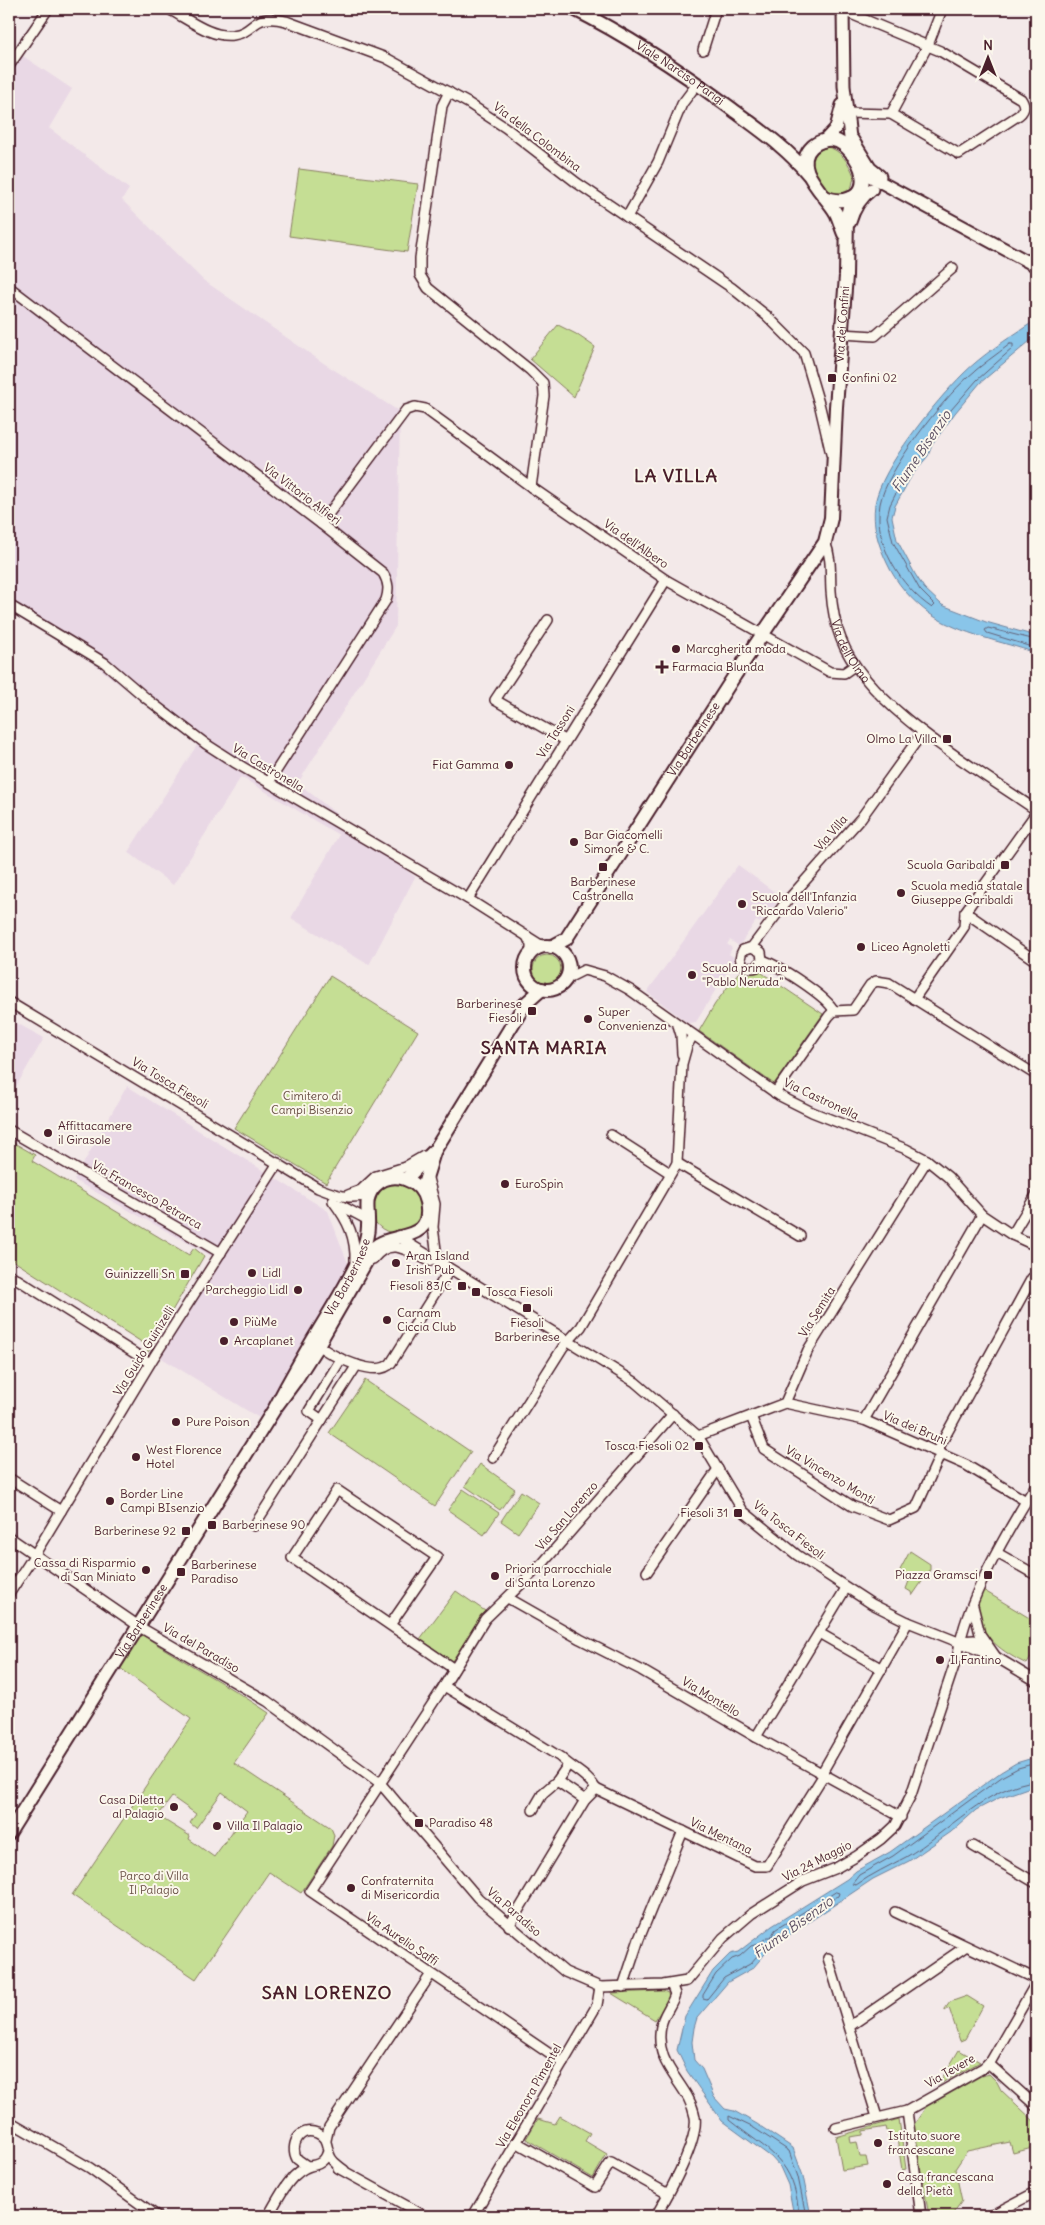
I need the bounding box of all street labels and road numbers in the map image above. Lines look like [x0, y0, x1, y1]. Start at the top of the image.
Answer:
street label: Viale Narciso Parigi [633, 37, 728, 108]
street label: Via della Colombina [490, 99, 584, 175]
street label: Via dei Confini [831, 285, 852, 363]
street label: Via Vittorio Alfieri [261, 460, 344, 528]
street label: Via dell'Albero [601, 516, 672, 572]
street label: Via dell'Olmo [828, 618, 874, 686]
street label: Via Barberinese [664, 699, 723, 779]
street label: Via Tassoni [533, 703, 578, 761]
street label: Via Castronella [230, 740, 307, 795]
street label: Via Villa [811, 812, 850, 854]
street label: Via Tosca Fiesoli [129, 1054, 211, 1111]
street label: Via Castronella [781, 1075, 861, 1123]
street label: Via Francesco Petrarca [89, 1157, 205, 1232]
street label: Via Barberinese [321, 1237, 373, 1319]
street label: Via Semita [795, 1283, 838, 1340]
street label: Via Guido Guinizelli [110, 1303, 177, 1398]
street label: Via dei Bruni [881, 1407, 950, 1448]
street label: Via Vincenzo Monti [783, 1442, 878, 1507]
street label: Via San Lorenzo [533, 1478, 601, 1553]
street label: Via Tosca Fiesoli [750, 1497, 828, 1562]
street label: Via Barberinese [112, 1581, 170, 1661]
street label: Via del Paradiso [160, 1620, 243, 1676]
street label: Via Montello [679, 1673, 743, 1720]
street label: Via Mentana [688, 1814, 755, 1857]
street label: Via 24 Maggio [780, 1837, 854, 1884]
street label: Via Paradiso [484, 1884, 545, 1939]
street label: Via Aurelio Saffi [363, 1909, 442, 1968]
street label: Via Eleonora Pimentel [493, 2041, 565, 2151]
street label: Via Tevere [922, 2050, 977, 2091]

